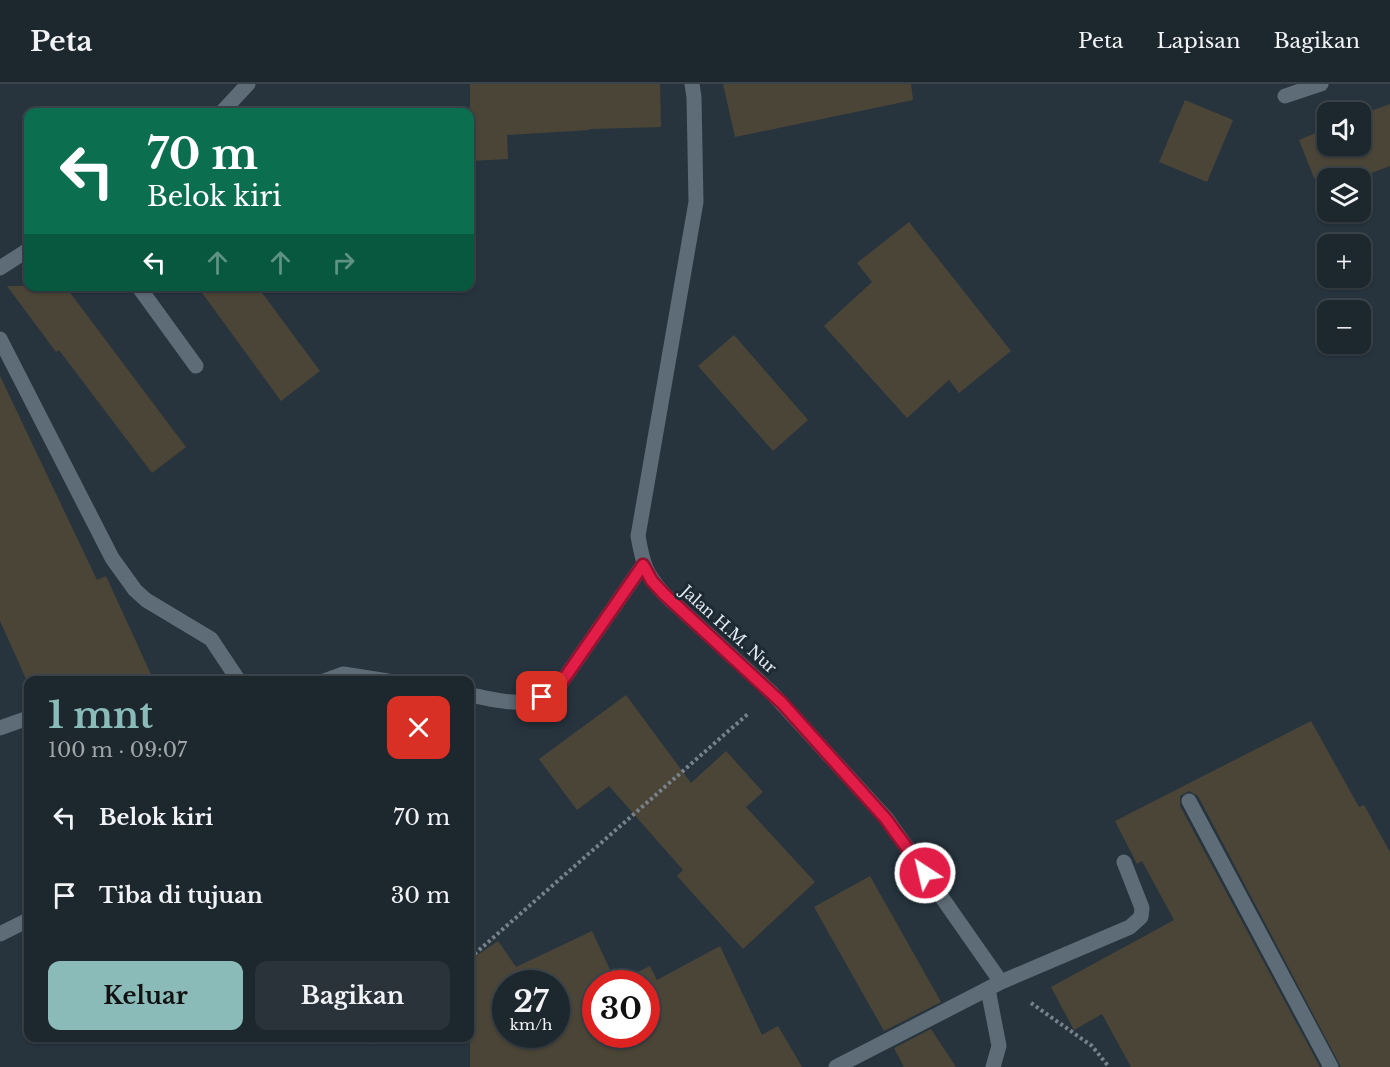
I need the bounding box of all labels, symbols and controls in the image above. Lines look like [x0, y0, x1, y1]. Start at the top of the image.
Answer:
text: Peta [30, 24, 93, 59]
text: Peta [1078, 28, 1124, 54]
text: Lapisan [1157, 28, 1240, 54]
text: Bagikan [1273, 28, 1360, 54]
map controls [1317, 102, 1371, 354]
button: sound [1317, 102, 1371, 156]
text: 70 m [147, 128, 258, 180]
icon: left [48, 132, 126, 210]
button: layers [1317, 168, 1371, 222]
text: Belok kiri [147, 180, 282, 213]
button: + [1317, 234, 1371, 288]
icon: left [138, 246, 171, 279]
icon: ahead [201, 246, 234, 279]
icon: ahead [264, 246, 297, 279]
icon: right [327, 246, 360, 279]
button: − [1317, 300, 1371, 354]
street label: Jalan H.M. Nur [675, 579, 781, 677]
pin [516, 671, 567, 722]
icon: arrive [525, 680, 558, 713]
text: 1 mnt [48, 693, 153, 738]
button: close [387, 696, 450, 759]
text: 100 m · 09:07 [48, 738, 187, 762]
icon: left [48, 801, 81, 834]
text: Belok kiri [99, 804, 213, 831]
text: 70 m [393, 804, 450, 831]
position arrow [893, 841, 957, 905]
icon: arrive [48, 879, 81, 912]
text: Tiba di tujuan [99, 882, 263, 909]
text: 30 m [391, 882, 450, 909]
button: Keluar [48, 961, 243, 1030]
button: Bagikan [255, 961, 450, 1030]
speed limit sign: 30 [582, 970, 660, 1048]
text: 27 [513, 983, 549, 1020]
text: km/h [510, 1015, 552, 1034]

